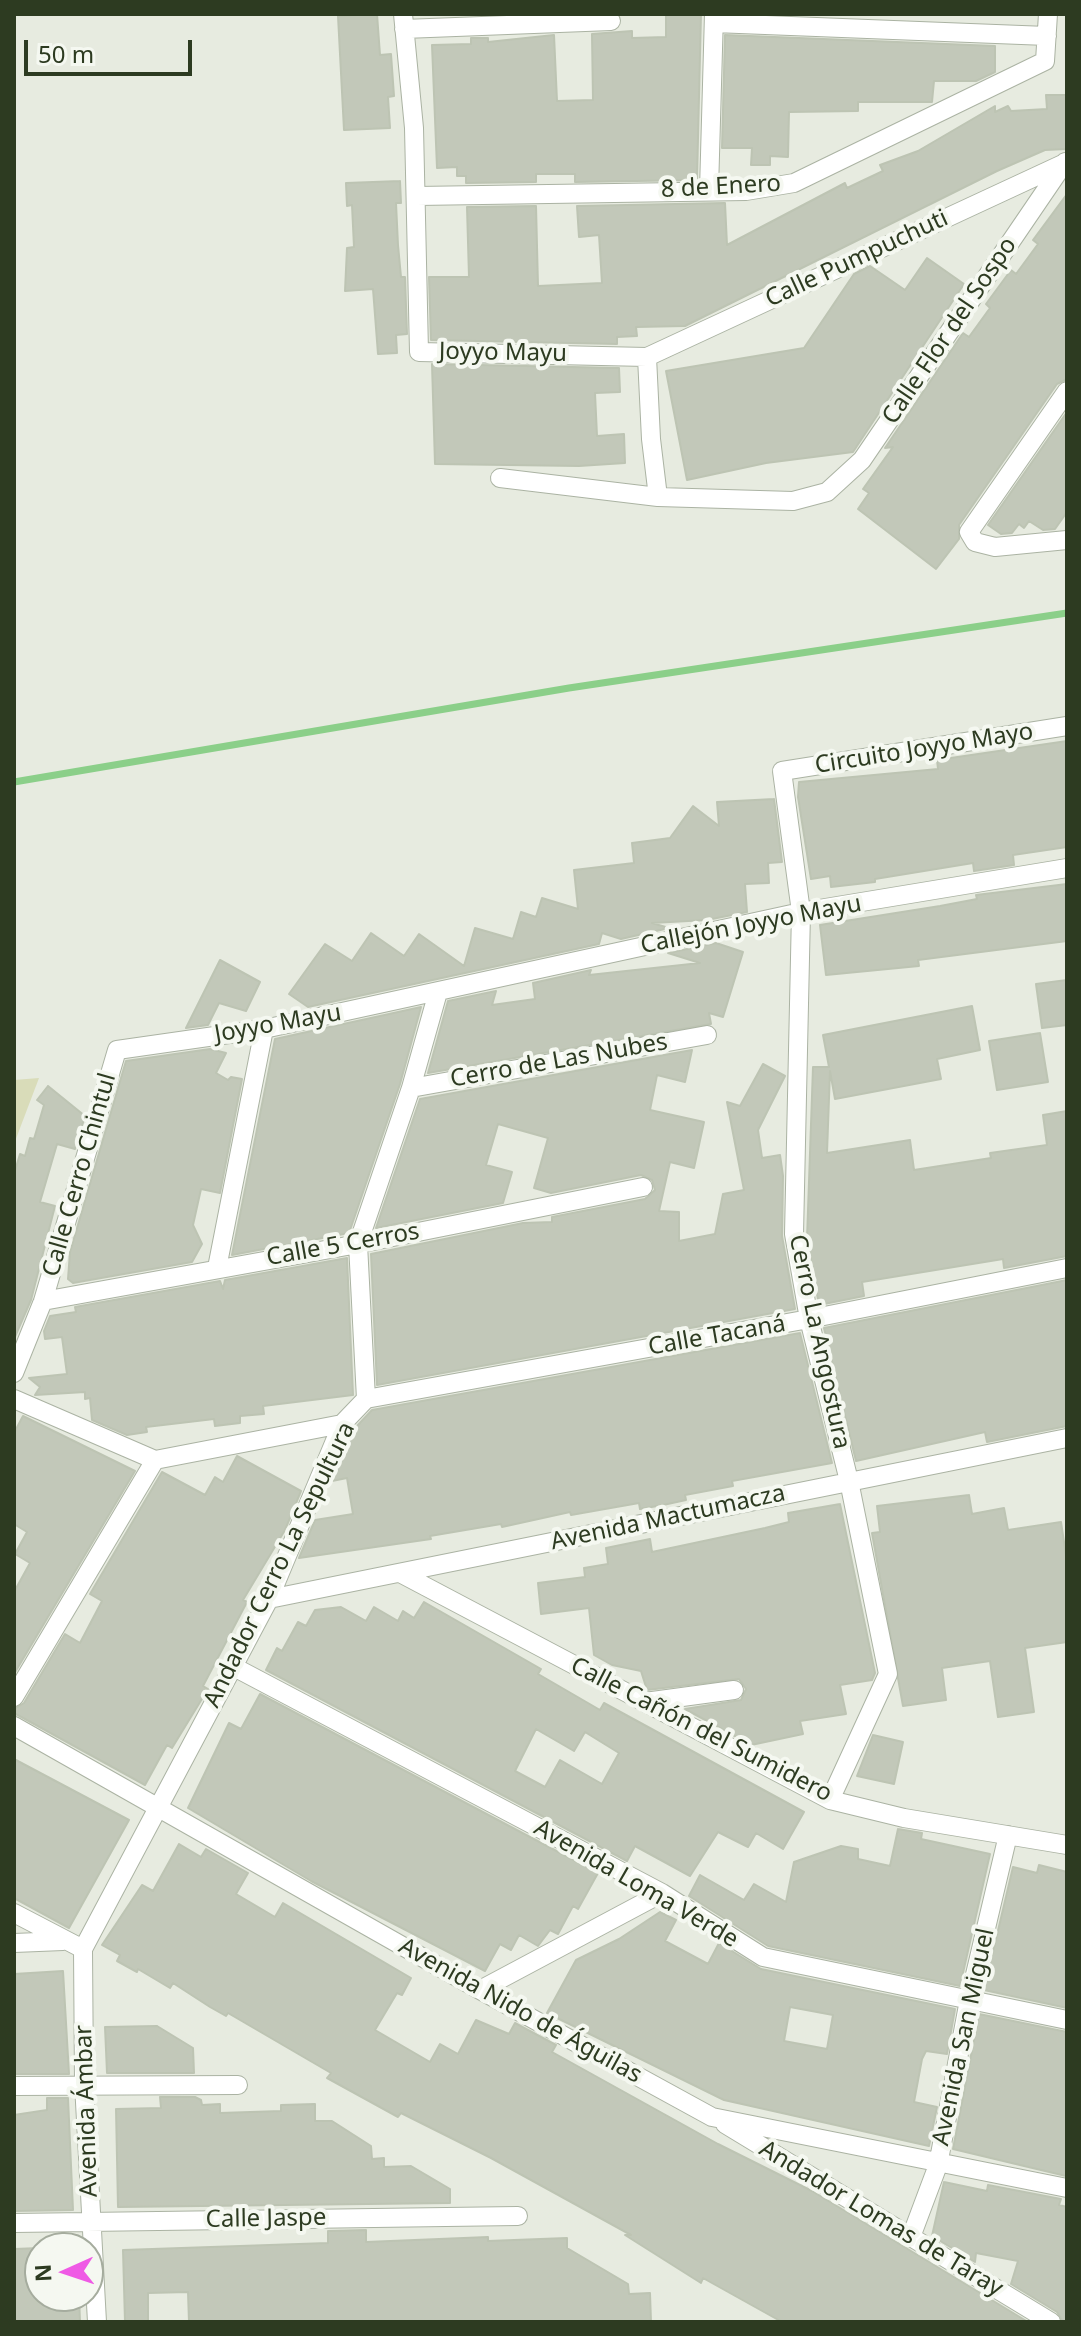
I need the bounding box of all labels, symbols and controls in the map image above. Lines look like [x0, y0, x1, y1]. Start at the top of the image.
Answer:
scale bar [28, 24, 196, 74]
text: 50 m [38, 37, 94, 70]
street label: 8 de Enero [660, 169, 782, 205]
street label: Calle Pumpuchuti [761, 204, 953, 314]
street label: Calle Flor del Sospo [877, 232, 1023, 430]
street label: Joyyo Mayu [439, 337, 567, 369]
street label: Circuito Joyyo Mayo [813, 718, 1035, 780]
street label: Callejón Joyyo Mayu [638, 889, 864, 961]
street label: Joyyo Mayu [212, 999, 344, 1049]
street label: Cerro de Las Nubes [448, 1028, 670, 1094]
street label: Calle Cerro Chintul [37, 1070, 123, 1280]
street label: Calle 5 Cerros [264, 1217, 422, 1273]
street label: Cerro La Angostura [782, 1232, 856, 1452]
street label: Calle Tacaná [646, 1310, 788, 1362]
street label: Andador Cerro La Sepultura [198, 1418, 362, 1712]
street label: Avenida Mactumacza [548, 1479, 788, 1557]
street label: Calle Cañón del Sumidero [566, 1651, 836, 1809]
street label: Avenida Loma Verde [529, 1814, 743, 1954]
street label: Avenida San Miguel [927, 1926, 1001, 2148]
street label: Avenida Nido de Águilas [393, 1932, 647, 2090]
street label: Avenida Ámbar [70, 2024, 104, 2198]
street label: Andador Lomas de Taray [754, 2135, 1008, 2303]
street label: Calle Jaspe [205, 2204, 327, 2234]
north arrow [24, 2232, 104, 2312]
text: N [27, 2263, 57, 2283]

